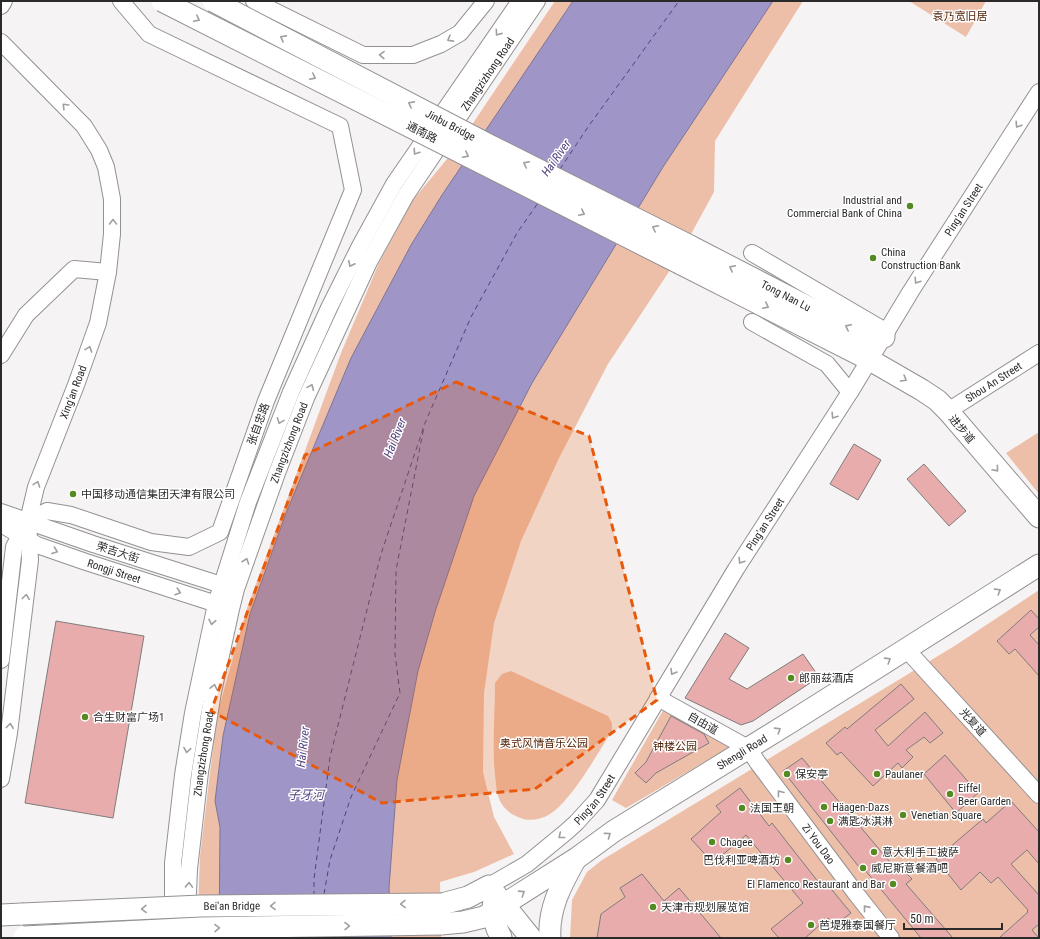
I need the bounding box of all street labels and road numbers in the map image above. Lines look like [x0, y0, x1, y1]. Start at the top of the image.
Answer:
street label: Zhangzizhong Road [459, 35, 517, 114]
street label: Jinbu Bridge [423, 107, 478, 144]
street label: 通南路 [404, 119, 439, 146]
street label: Ping'an Street [942, 181, 986, 239]
street label: Tong Nan Lu [759, 278, 813, 314]
street label: Shou An Street [963, 360, 1024, 405]
street label: Xing'an Road [57, 364, 90, 421]
street label: Zhangzizhong Road [268, 400, 311, 485]
street label: 张自忠路 [245, 401, 272, 447]
street label: 进步道 [946, 413, 977, 446]
street label: Ping'an Street [744, 496, 787, 553]
street label: 荣吉大街 [95, 539, 141, 565]
street label: Rongji Street [85, 557, 142, 586]
street label: 光复道 [957, 706, 988, 739]
street label: 自由道 [685, 710, 720, 737]
street label: Zhangzizhong Road [191, 711, 217, 797]
street label: Shengli Road [715, 732, 770, 773]
street label: Ping'an Street [572, 772, 618, 828]
street label: Zi You Dao [799, 822, 838, 867]
street label: Bei'an Bridge [204, 900, 260, 913]

